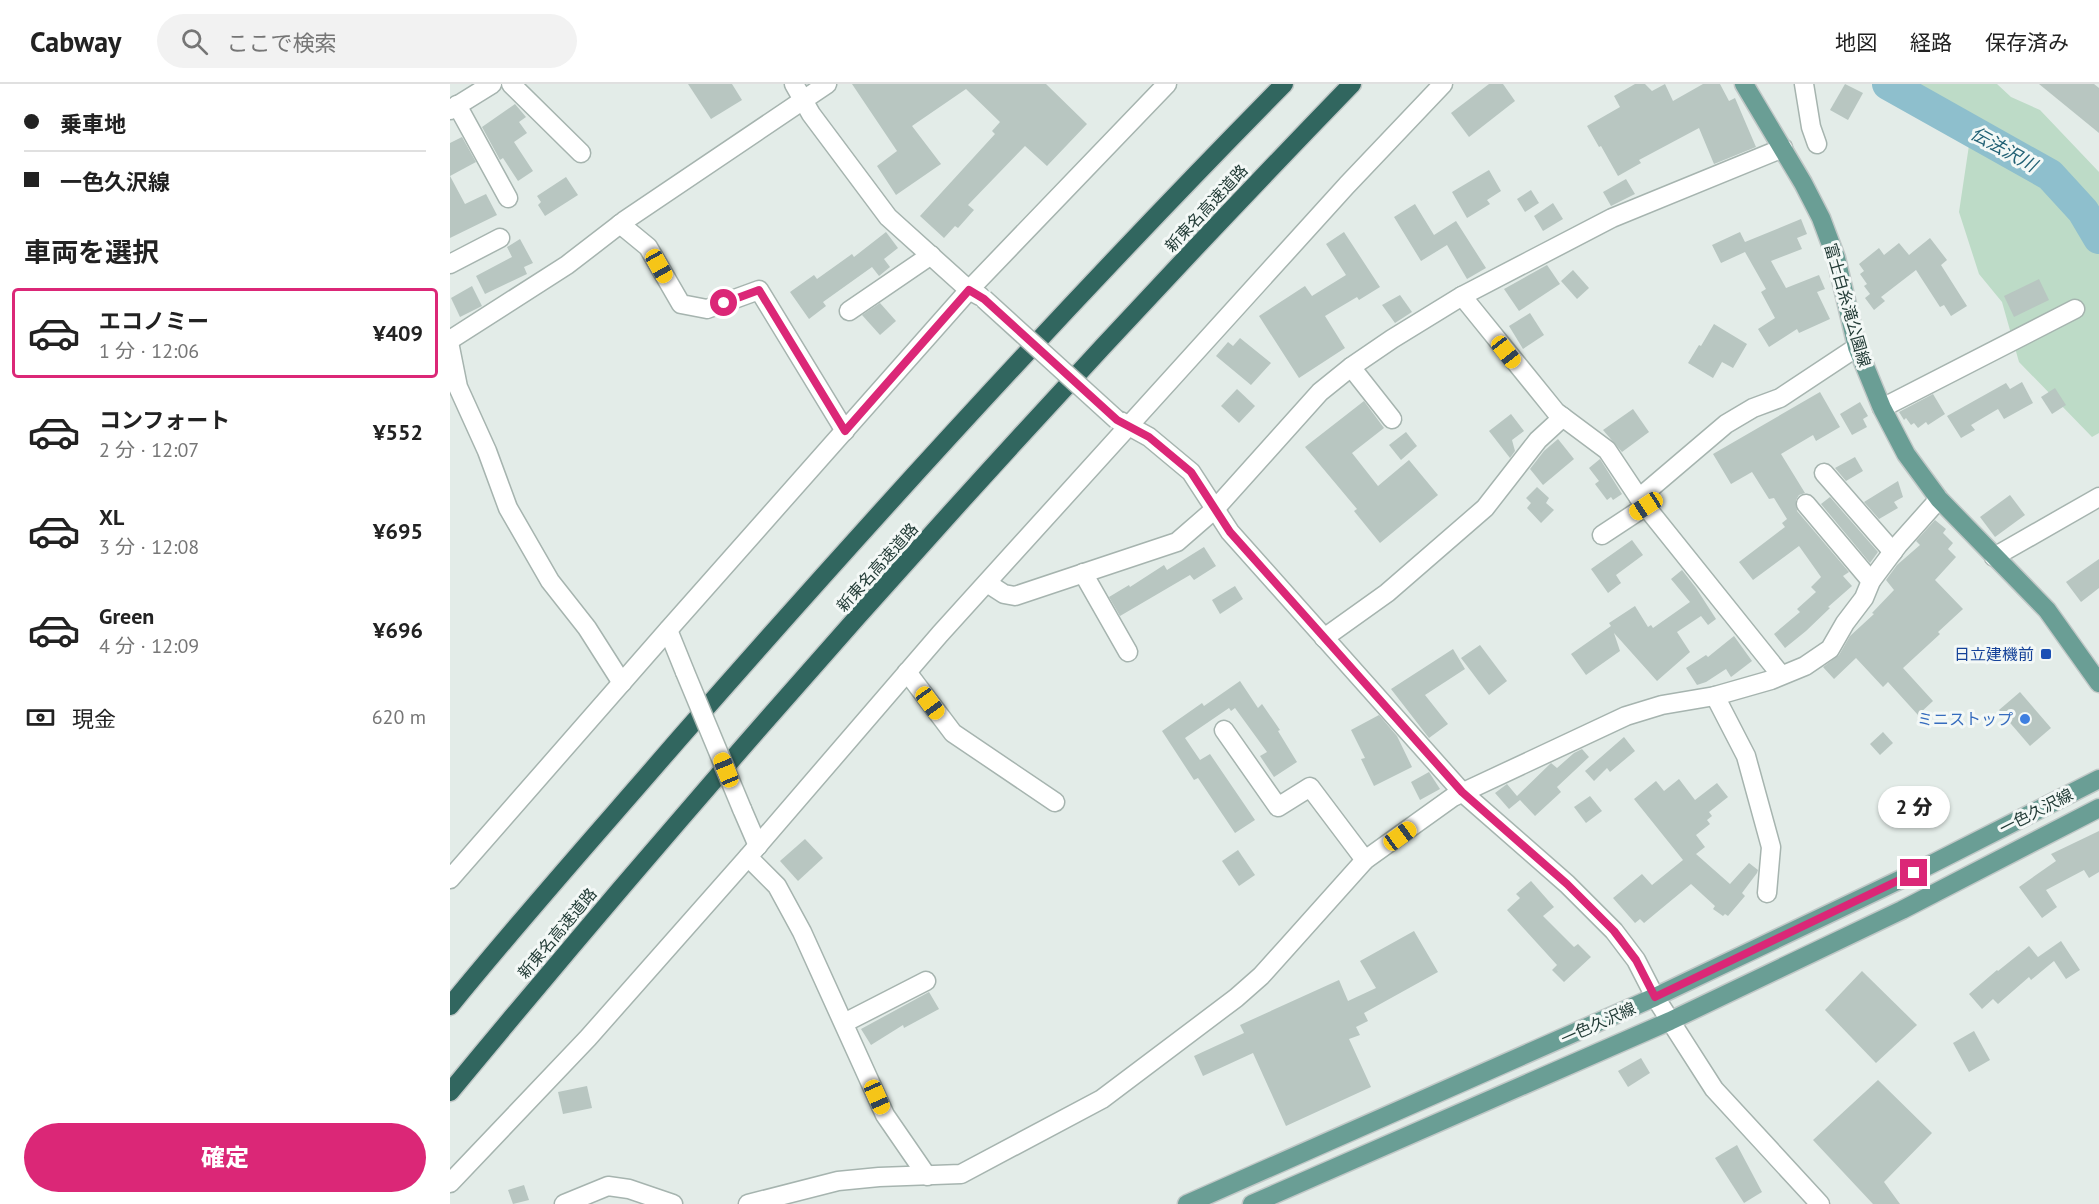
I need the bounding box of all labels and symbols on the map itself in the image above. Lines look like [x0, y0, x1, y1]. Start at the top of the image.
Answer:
water label: 伝法沢川 [1967, 121, 2043, 177]
street label: 新東名高速道路 [1160, 160, 1252, 256]
street label: 富士白糸滝公園線 [1821, 241, 1875, 369]
car [642, 246, 676, 286]
route start [710, 289, 737, 316]
car [1488, 332, 1524, 372]
car [1626, 489, 1666, 523]
street label: 新東名高速道路 [832, 519, 922, 615]
place label: 日立建機前 [1954, 644, 2034, 664]
marker: 日立建機前 [2039, 647, 2053, 661]
car [912, 683, 948, 723]
place label: ミニストップ [1917, 709, 2013, 729]
marker: ミニストップ [2018, 712, 2032, 726]
car [711, 750, 741, 790]
street label: 一色久沢線 [1996, 784, 2076, 838]
callout: 2 分 [1878, 786, 1950, 828]
car [1380, 818, 1420, 854]
route end [1900, 859, 1927, 886]
street label: 新東名高速道路 [513, 884, 601, 982]
street label: 一色久沢線 [1557, 998, 1639, 1048]
car [861, 1077, 893, 1117]

